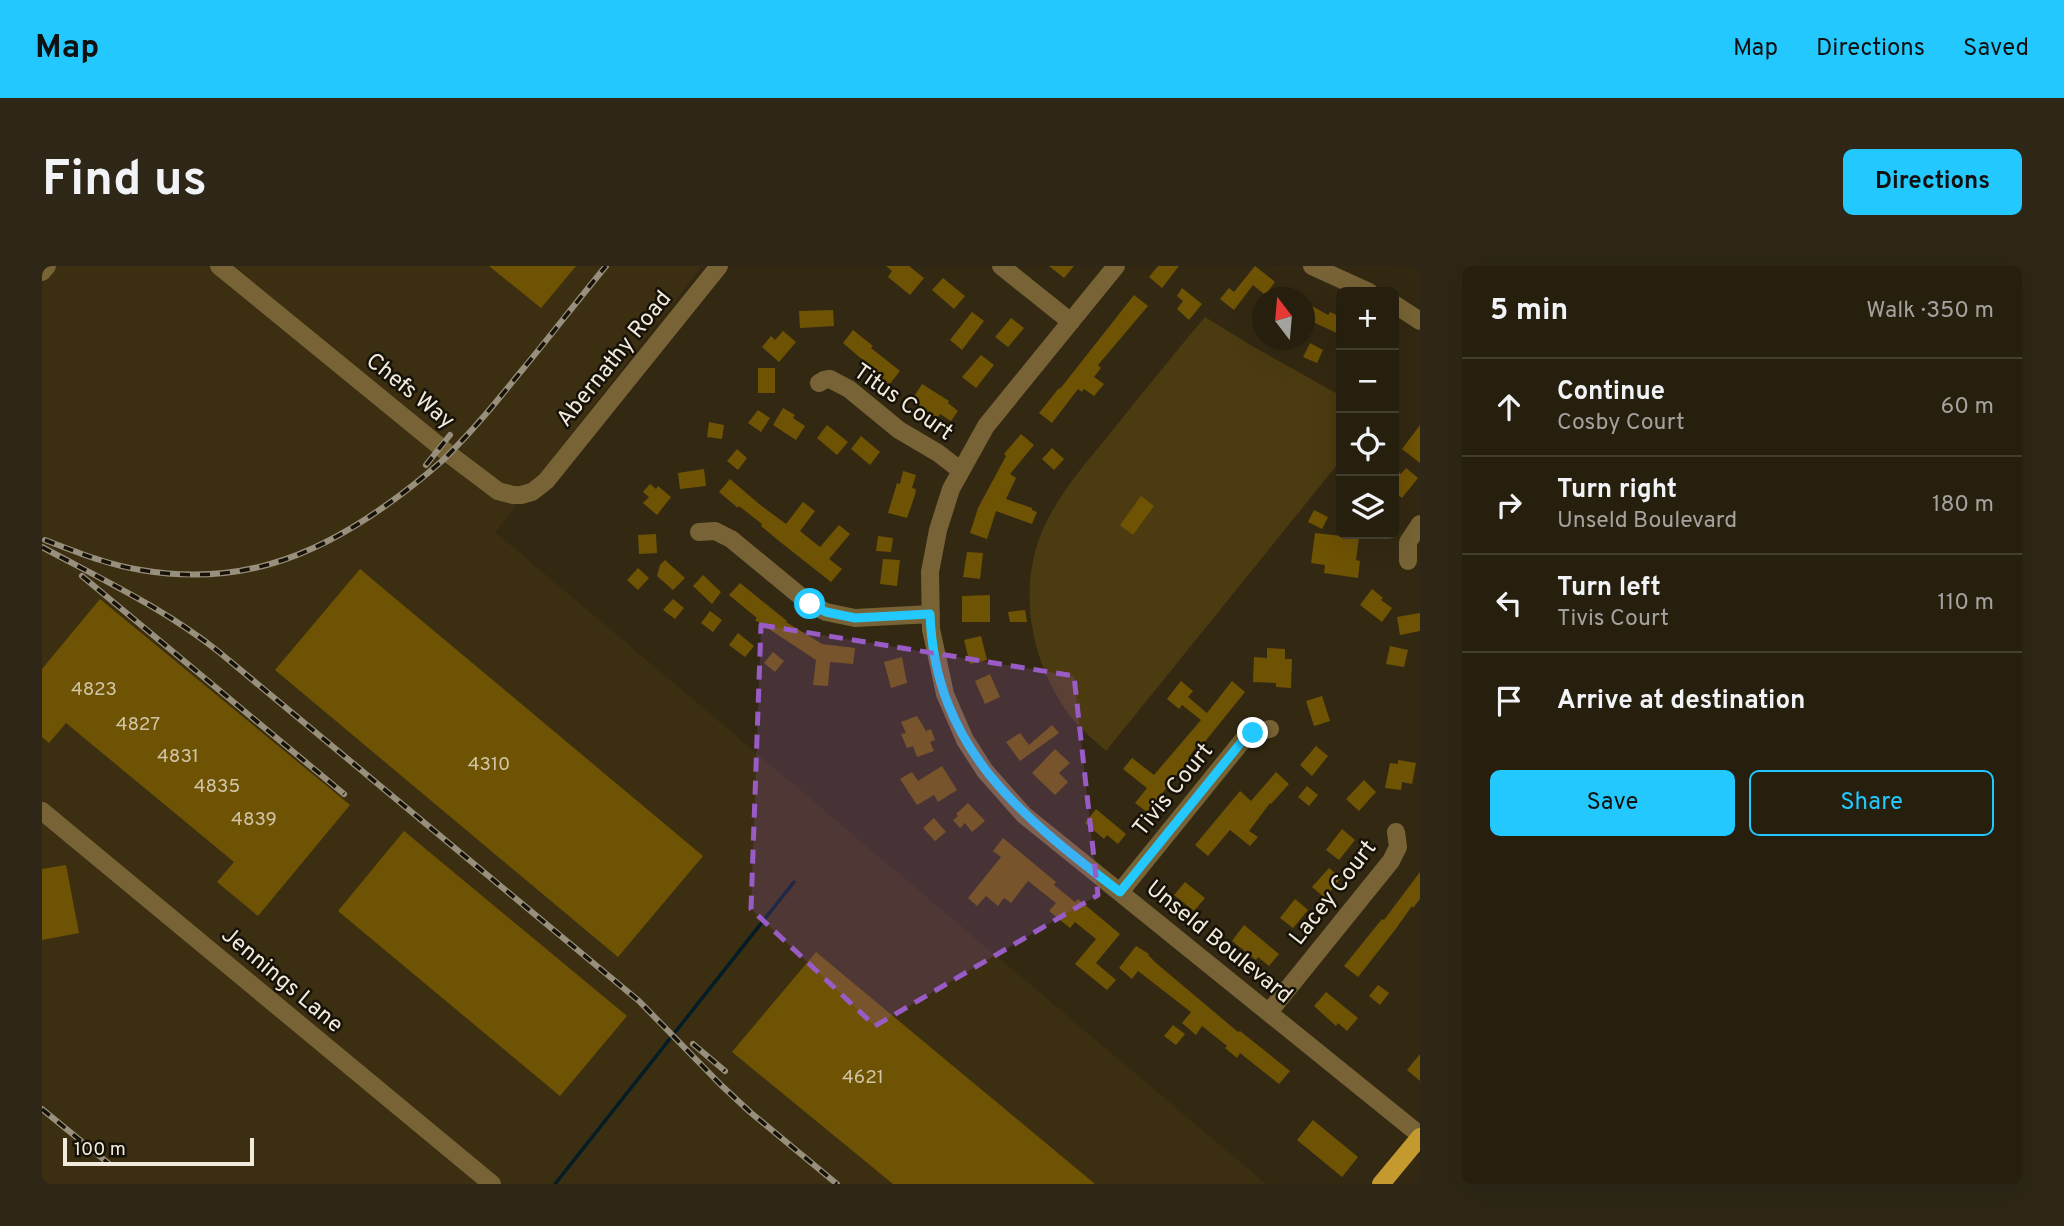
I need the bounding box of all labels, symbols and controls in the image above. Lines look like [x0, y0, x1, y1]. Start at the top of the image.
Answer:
text: Map [35, 28, 99, 70]
text: Map [1733, 34, 1778, 64]
text: Directions [1816, 34, 1925, 64]
text: Saved [1963, 34, 2029, 64]
button: Directions [1843, 149, 2022, 215]
text: Find us [42, 151, 207, 213]
street label: Abernathy Road [551, 286, 679, 434]
north arrow [1252, 287, 1315, 350]
map controls [1336, 287, 1399, 539]
button: + [1336, 287, 1399, 350]
text: 5 min [1490, 293, 1568, 330]
text: Walk · 350 m [1866, 297, 1994, 326]
street label: Chefs Way [359, 347, 460, 437]
button: − [1336, 350, 1399, 413]
street label: Titus Court [847, 358, 958, 448]
text: Continue [1557, 376, 1665, 409]
icon: ahead [1490, 388, 1528, 426]
text: 60 m [1941, 393, 1994, 422]
text: Cosby Court [1557, 409, 1685, 438]
button: locate [1336, 413, 1399, 476]
text: Turn right [1557, 474, 1677, 507]
button: layers [1336, 476, 1399, 539]
icon: right [1490, 486, 1528, 524]
text: 180 m [1932, 491, 1994, 520]
text: Unseld Boulevard [1557, 507, 1737, 536]
text: Turn left [1557, 572, 1661, 605]
icon: left [1490, 584, 1528, 622]
route start [794, 588, 825, 619]
text: 110 m [1937, 589, 1994, 618]
text: Tivis Court [1557, 605, 1669, 634]
house number: 4823 [71, 678, 117, 702]
icon: arrive [1490, 682, 1528, 720]
text: Arrive at destination [1557, 685, 1805, 718]
house number: 4827 [116, 713, 160, 737]
route end [1237, 717, 1268, 748]
street label: Tivis Court [1127, 738, 1220, 843]
house number: 4831 [157, 745, 199, 769]
house number: 4310 [468, 753, 510, 777]
button: Save [1490, 770, 1735, 836]
button: Share [1749, 770, 1994, 836]
house number: 4835 [194, 775, 240, 799]
house number: 4839 [231, 808, 277, 832]
street label: Lacey Court [1284, 835, 1384, 952]
street label: Unseld Boulevard [1139, 875, 1298, 1011]
street label: Jennings Lane [214, 921, 348, 1040]
house number: 4621 [842, 1066, 884, 1090]
scale bar [63, 1135, 254, 1167]
text: 100 m [74, 1138, 126, 1162]

